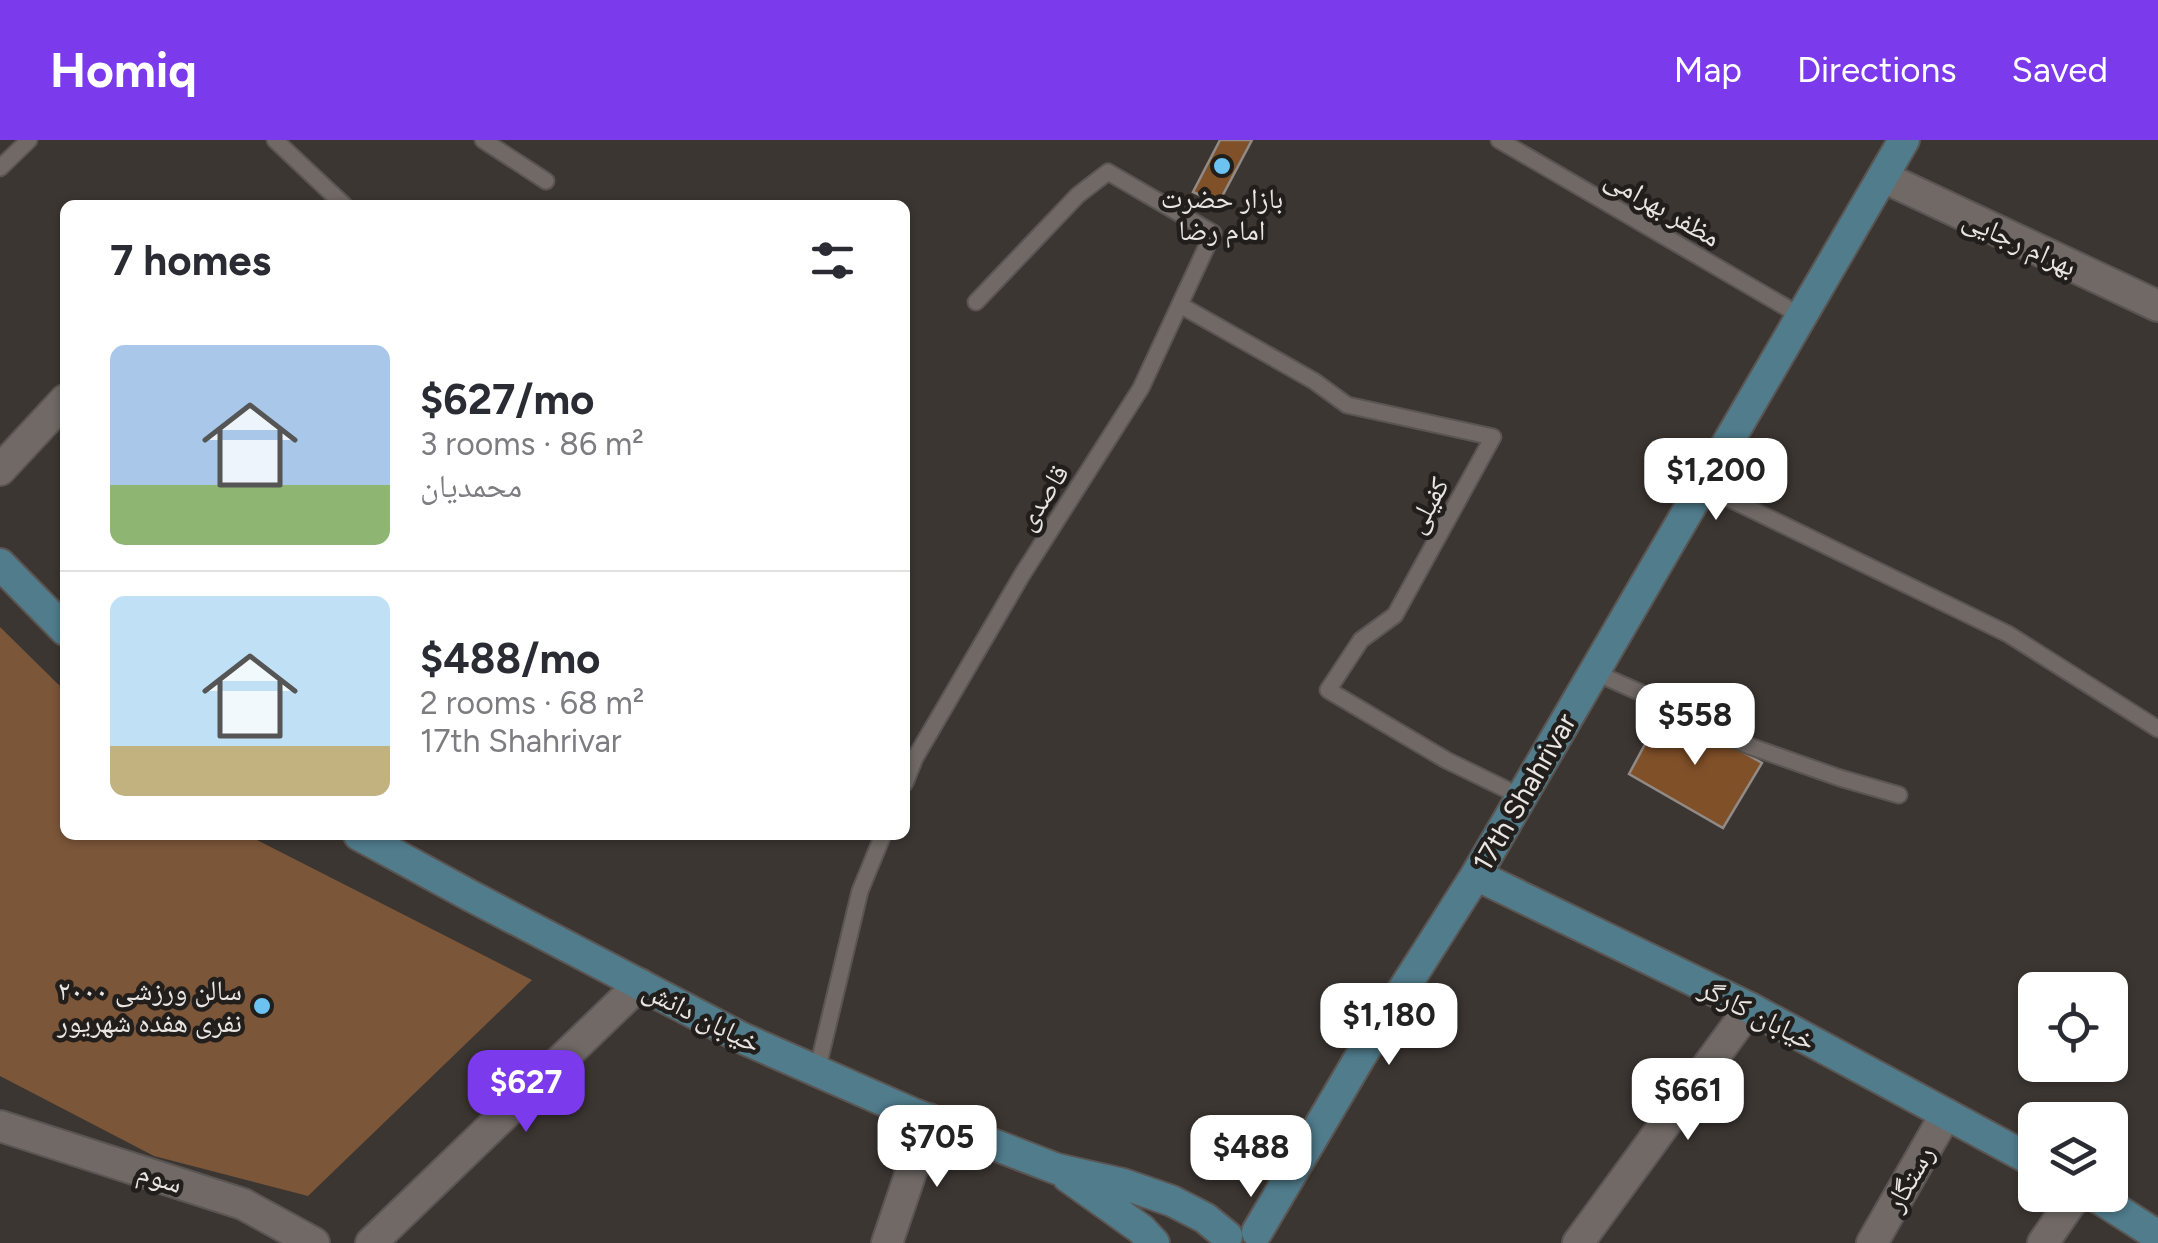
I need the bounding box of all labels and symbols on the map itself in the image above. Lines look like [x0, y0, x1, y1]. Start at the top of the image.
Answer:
marker: بازار حضرت امام رضا [1211, 155, 1233, 177]
street label: مظفر بهرامی [1599, 160, 1727, 255]
place label: بازار حضرت امام رضا [1161, 181, 1283, 249]
street label: بهرام رجایی [1957, 201, 2082, 285]
pin: $1,200 [1635, 438, 1797, 523]
street label: قاصدی [1008, 458, 1076, 536]
street label: کفیلی [1398, 471, 1457, 539]
pin: $558 [1636, 683, 1754, 768]
street label: 17th Shahrivar [1465, 707, 1583, 877]
street label: خیابان کارگر [1693, 970, 1822, 1058]
street label: خیابان دانش [637, 972, 767, 1061]
place label: سالن ورزشی ۲۰۰۰ نفری هفده شهریور [56, 973, 242, 1039]
pin: $1,180 [1308, 983, 1470, 1068]
marker: سالن ورزشی ۲۰۰۰ نفری هفده شهریور [251, 995, 273, 1017]
pin: $627 [467, 1050, 585, 1135]
pin: $661 [1629, 1058, 1747, 1143]
pin: $705 [878, 1105, 996, 1190]
pin: $488 [1192, 1115, 1310, 1200]
street label: رستگار [1876, 1139, 1941, 1218]
street label: سوم [133, 1154, 187, 1202]

